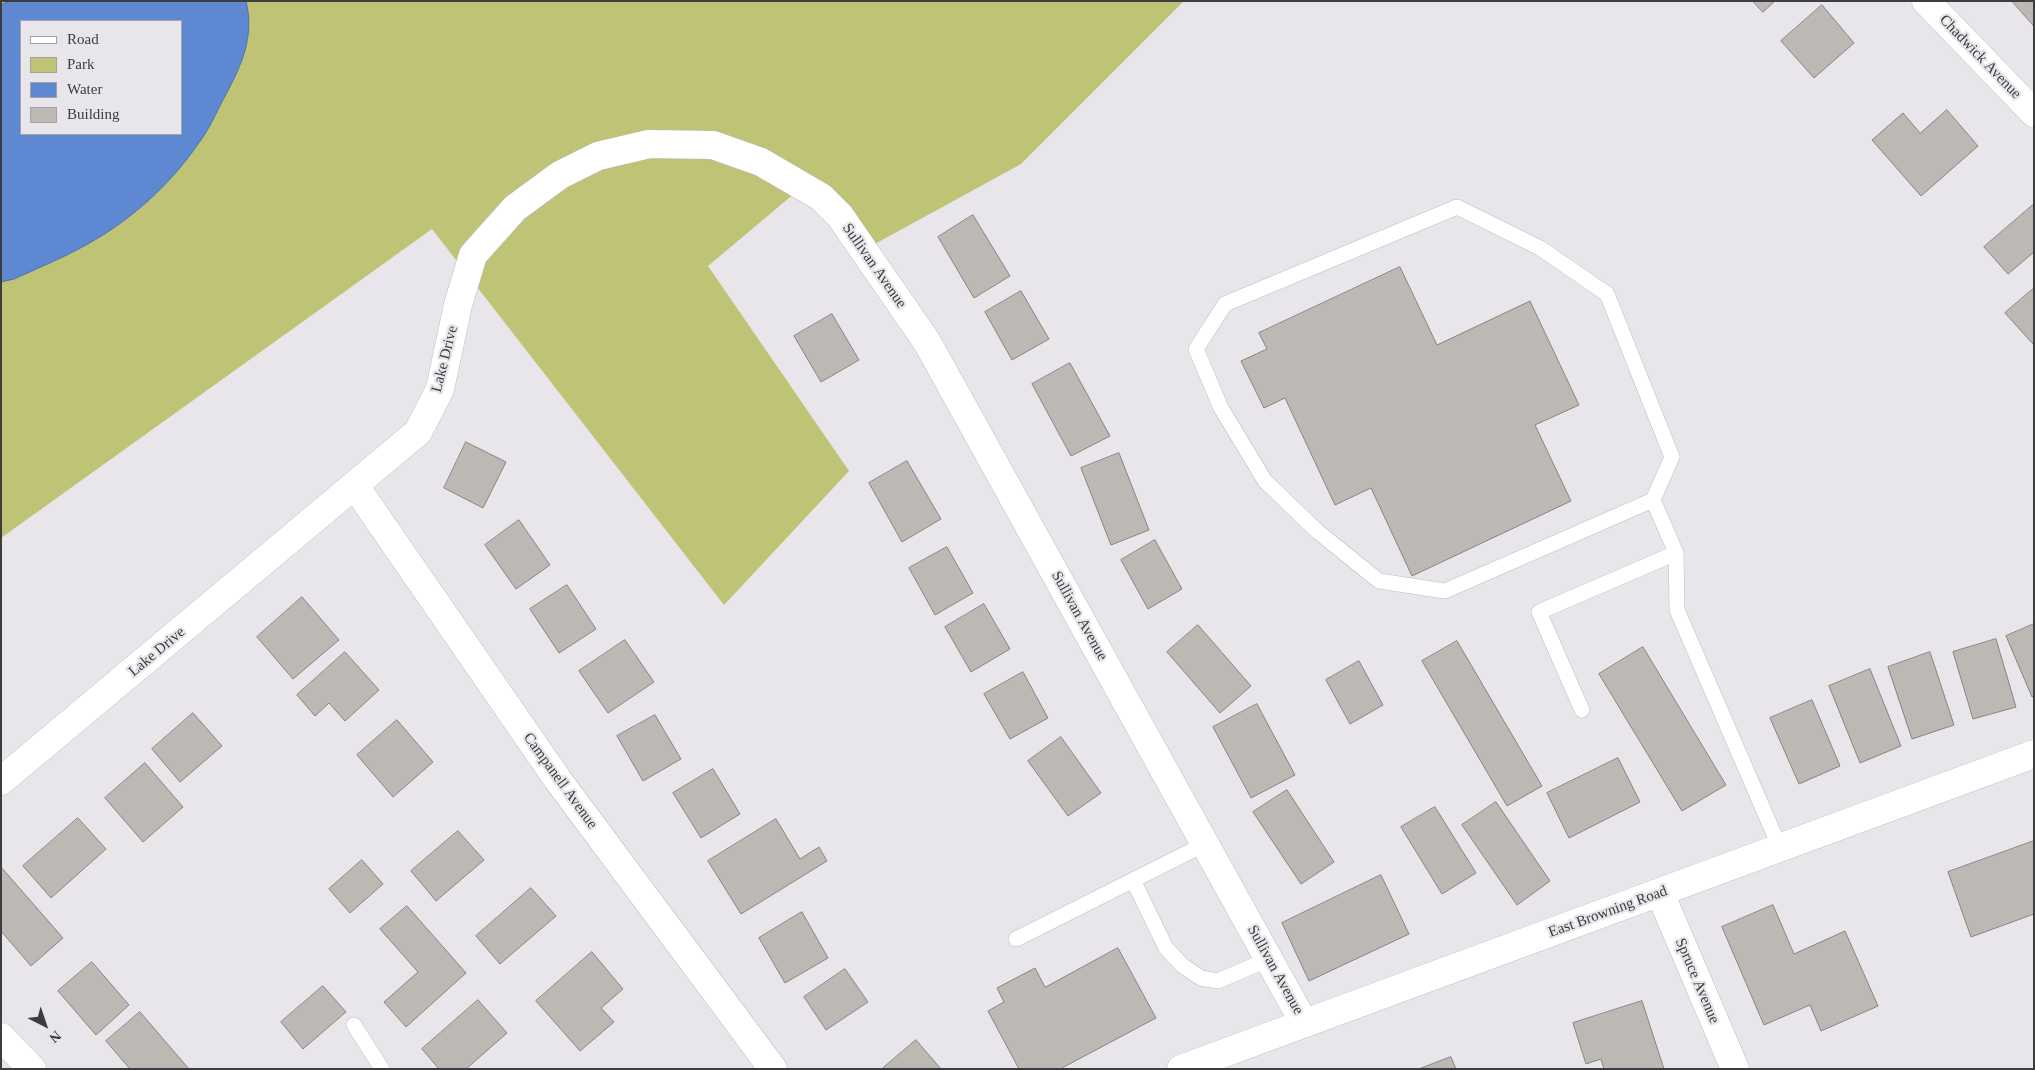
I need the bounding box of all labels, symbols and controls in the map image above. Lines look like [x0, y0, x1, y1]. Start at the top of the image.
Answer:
street label: Chadwick Avenue [1935, 11, 2025, 103]
legend [20, 20, 182, 135]
text: Road [67, 31, 99, 47]
text: Park [67, 56, 95, 72]
text: Water [67, 81, 102, 97]
text: Building [67, 106, 120, 122]
street label: Sullivan Avenue [838, 220, 910, 312]
street label: Lake Drive [428, 324, 462, 394]
street label: Sullivan Avenue [1047, 568, 1111, 664]
street label: Lake Drive [125, 623, 189, 681]
street label: Campanell Avenue [519, 729, 601, 833]
street label: East Browning Road [1546, 882, 1670, 942]
street label: Sullivan Avenue [1243, 922, 1307, 1018]
street label: Spruce Avenue [1671, 936, 1723, 1026]
north arrow [20, 1000, 70, 1050]
text: N [46, 1028, 64, 1046]

